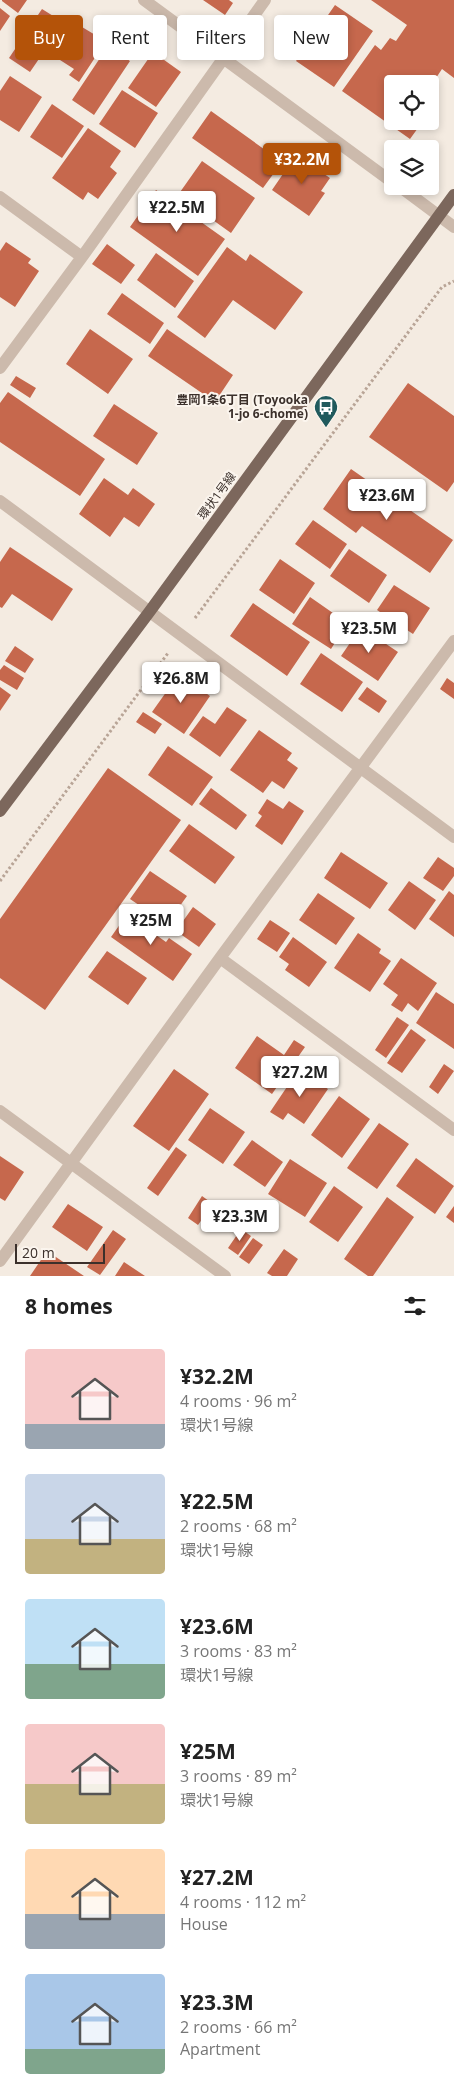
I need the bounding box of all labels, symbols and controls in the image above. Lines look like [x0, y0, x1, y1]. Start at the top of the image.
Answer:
chip: Buy [15, 15, 83, 60]
chip: Rent [93, 15, 167, 60]
chip: Filters [177, 15, 264, 60]
chip: New [274, 15, 348, 60]
map controls [384, 75, 439, 195]
button: locate [384, 75, 439, 130]
button: layers [384, 140, 439, 195]
pin: ¥32.2M [261, 142, 343, 185]
text: ¥32.2M [274, 148, 330, 170]
pin: ¥22.5M [136, 190, 218, 233]
text: ¥22.5M [149, 196, 205, 218]
place label: 豊岡1条6丁目 (Toyooka 1-jo 6-chome) [176, 391, 308, 422]
bus stop icon: 豊岡1条6丁目 (Toyooka 1-jo 6-chome) [313, 394, 339, 428]
street label: 環状1号線 [194, 469, 240, 523]
pin: ¥23.6M [346, 478, 428, 521]
text: ¥23.6M [359, 484, 415, 506]
pin: ¥23.5M [328, 612, 410, 654]
text: ¥23.5M [341, 617, 397, 639]
pin: ¥26.8M [140, 662, 222, 704]
text: ¥26.8M [153, 667, 209, 689]
pin: ¥25M [121, 904, 181, 946]
text: ¥25M [130, 909, 172, 931]
pin: ¥27.2M [259, 1056, 341, 1098]
text: ¥27.2M [272, 1061, 328, 1083]
pin: ¥23.3M [199, 1200, 281, 1242]
text: ¥23.3M [212, 1205, 268, 1227]
scale bar [15, 1241, 105, 1264]
text: 20 m [22, 1243, 55, 1262]
text: 8 homes [25, 1292, 113, 1320]
icon: filters [401, 1292, 429, 1320]
text: ¥32.2M [180, 1362, 254, 1390]
icon: home [65, 1369, 125, 1429]
text: 4 rooms · 96 m² [180, 1390, 297, 1412]
text: 環状1号線 [180, 1414, 253, 1436]
text: ¥22.5M [180, 1487, 254, 1515]
icon: home [65, 1494, 125, 1554]
text: 2 rooms · 68 m² [180, 1515, 297, 1537]
text: 環状1号線 [180, 1539, 253, 1561]
text: ¥23.6M [180, 1612, 254, 1640]
icon: home [65, 1619, 125, 1679]
text: 3 rooms · 83 m² [180, 1640, 297, 1662]
text: 環状1号線 [180, 1664, 253, 1686]
text: ¥25M [180, 1737, 236, 1765]
icon: home [65, 1744, 125, 1804]
text: 3 rooms · 89 m² [180, 1765, 297, 1787]
text: 環状1号線 [180, 1789, 253, 1811]
text: ¥27.2M [180, 1863, 254, 1891]
icon: home [65, 1869, 125, 1929]
text: 4 rooms · 112 m² [180, 1891, 306, 1913]
text: House [180, 1913, 228, 1935]
text: ¥23.3M [180, 1988, 254, 2016]
icon: home [65, 1994, 125, 2054]
text: 2 rooms · 66 m² [180, 2016, 297, 2038]
text: Apartment [180, 2038, 260, 2060]

